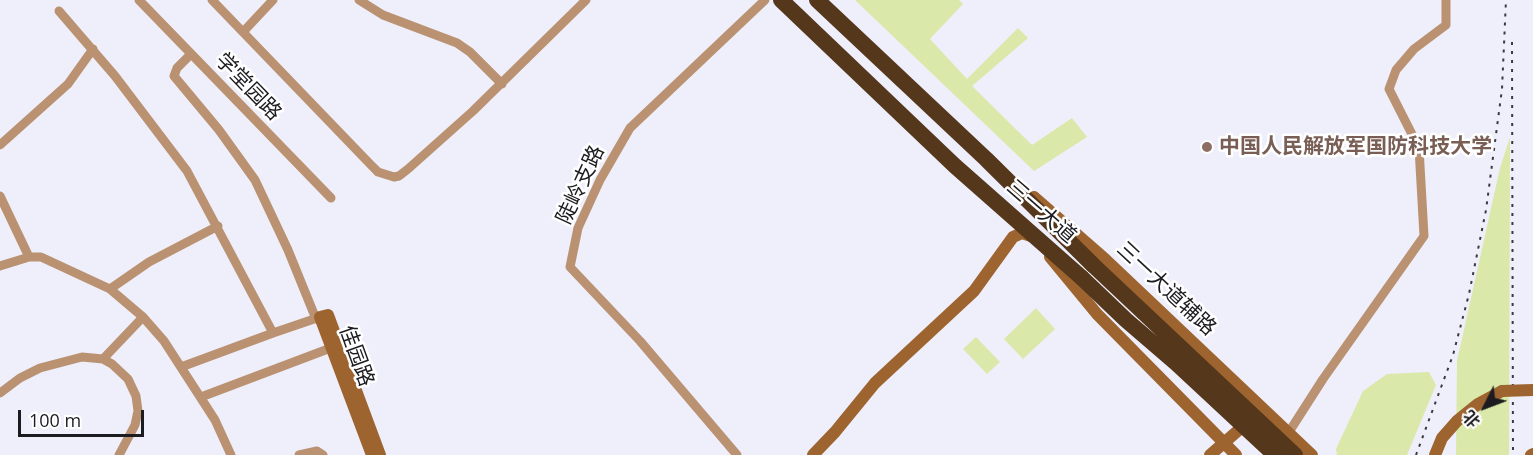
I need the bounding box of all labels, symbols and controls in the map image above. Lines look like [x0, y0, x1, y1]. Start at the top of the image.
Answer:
street label: 学堂园路 [210, 48, 286, 126]
place label: 中国人民解放军国防科技大学 [1219, 134, 1492, 160]
marker: 中国人民解放军国防科技大学 [1200, 140, 1214, 154]
street label: 陡岭支路 [552, 142, 610, 228]
street label: 三一大道 [1001, 175, 1081, 249]
street label: 三一大道辅路 [1111, 237, 1221, 341]
street label: 佳园路 [333, 322, 379, 390]
north arrow [1455, 377, 1515, 437]
scale bar [21, 398, 147, 436]
text: 北 [1458, 406, 1485, 432]
text: 100 m [29, 408, 81, 432]

